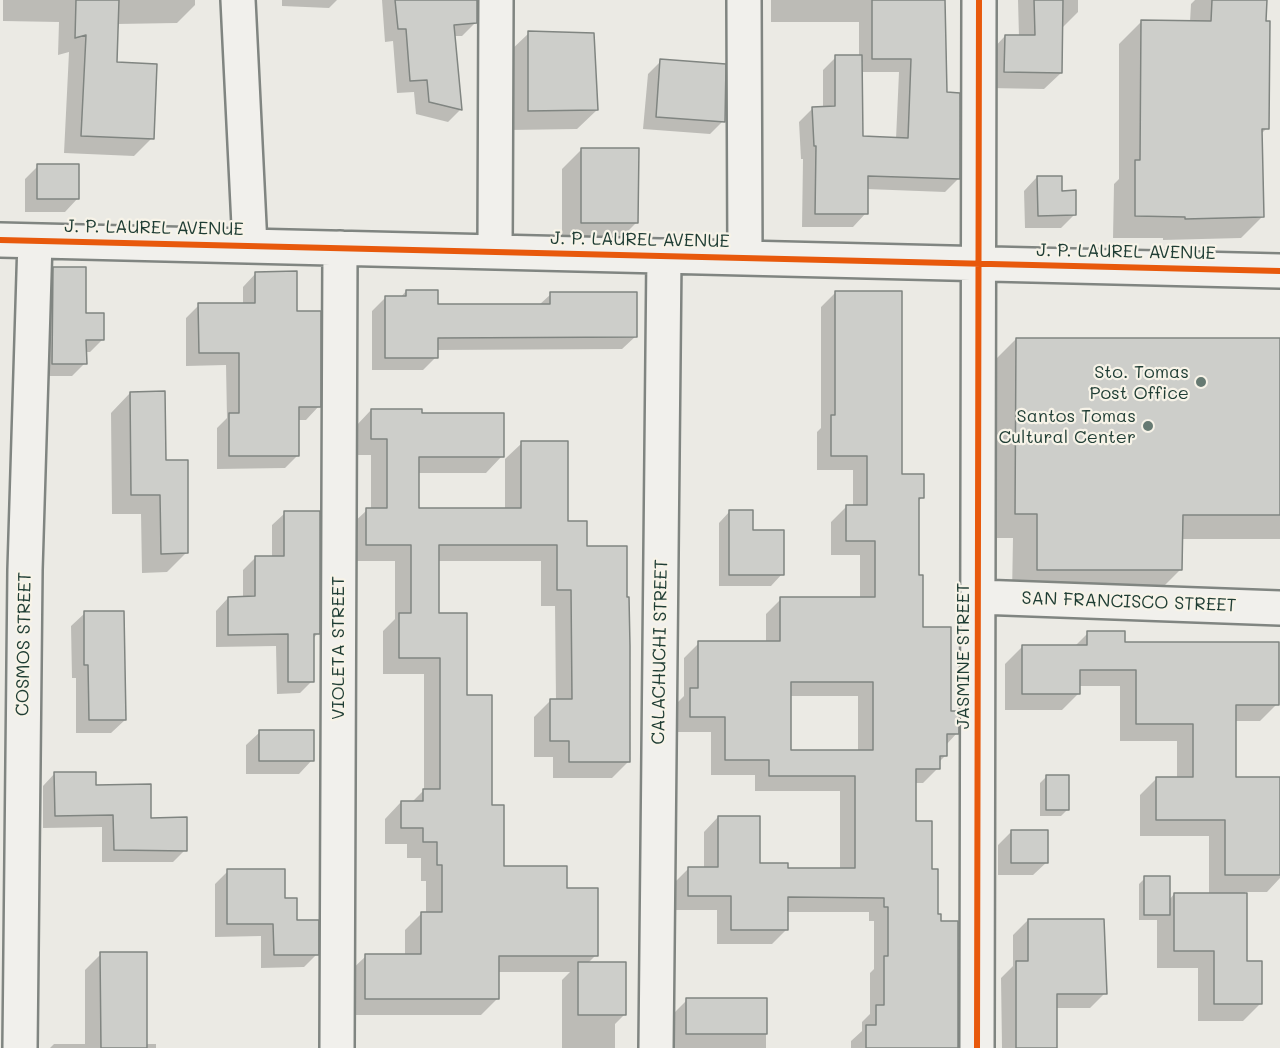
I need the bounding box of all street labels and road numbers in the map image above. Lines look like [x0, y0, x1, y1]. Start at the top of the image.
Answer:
street label: J. P. LAUREL AVENUE [64, 216, 244, 240]
street label: J. P. LAUREL AVENUE [550, 228, 730, 252]
street label: J. P. LAUREL AVENUE [1036, 240, 1216, 264]
street label: CALACHUCHI STREET [648, 559, 672, 745]
street label: COSMOS STREET [12, 572, 36, 716]
street label: VIOLETA STREET [327, 576, 349, 720]
street label: JASMINE STREET [952, 583, 974, 729]
street label: SAN FRANCISCO STREET [1021, 587, 1237, 617]

